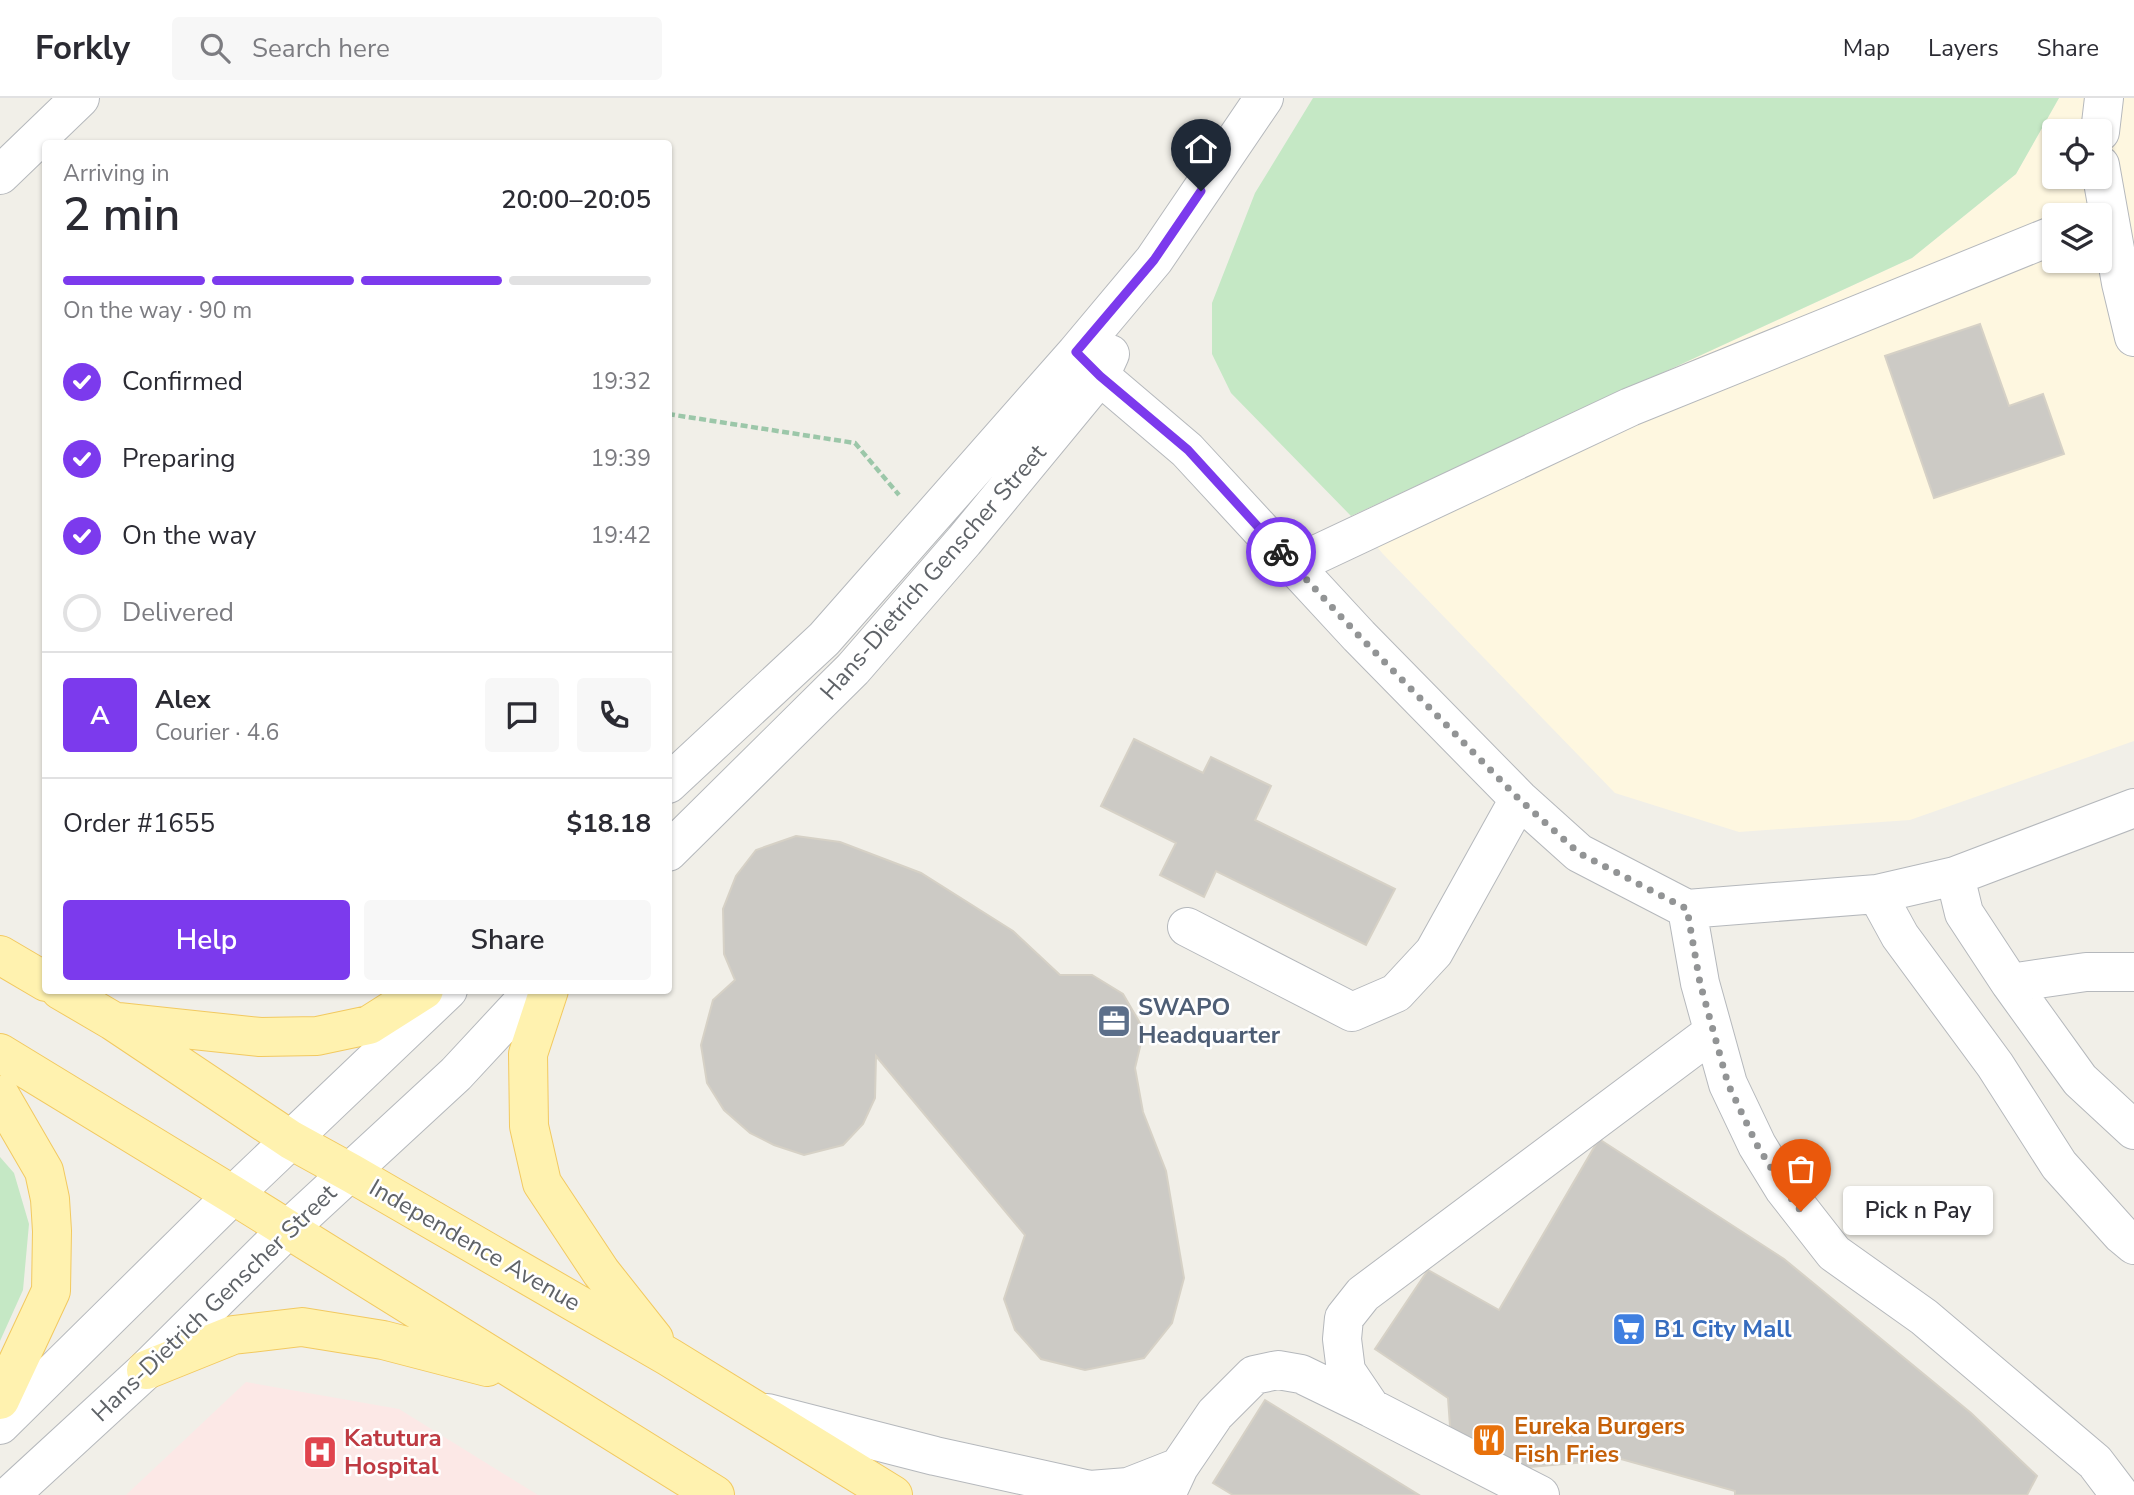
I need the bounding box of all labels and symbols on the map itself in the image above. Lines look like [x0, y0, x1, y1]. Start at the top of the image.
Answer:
pin [1171, 119, 1231, 191]
street label: Hans-Dietrich Genscher Street [813, 437, 1053, 707]
courier [1246, 517, 1316, 587]
place label: SWAPO Headquarter [1138, 991, 1281, 1051]
office icon: SWAPO Headquarter [1095, 1002, 1133, 1040]
pin [1771, 1139, 1831, 1211]
street label: Independence Avenue [364, 1171, 586, 1319]
street label: Hans-Dietrich Genscher Street [85, 1177, 344, 1429]
callout: Pick n Pay [1843, 1186, 1994, 1236]
supermarket icon: B1 City Mall [1610, 1310, 1648, 1348]
place label: B1 City Mall [1654, 1313, 1792, 1345]
place label: Eureka Burgers Fish Fries [1514, 1410, 1685, 1470]
restaurant icon: Eureka Burgers Fish Fries [1470, 1421, 1508, 1459]
place label: Katutura Hospital [344, 1422, 442, 1482]
hospital icon: Katutura Hospital [301, 1433, 339, 1471]

